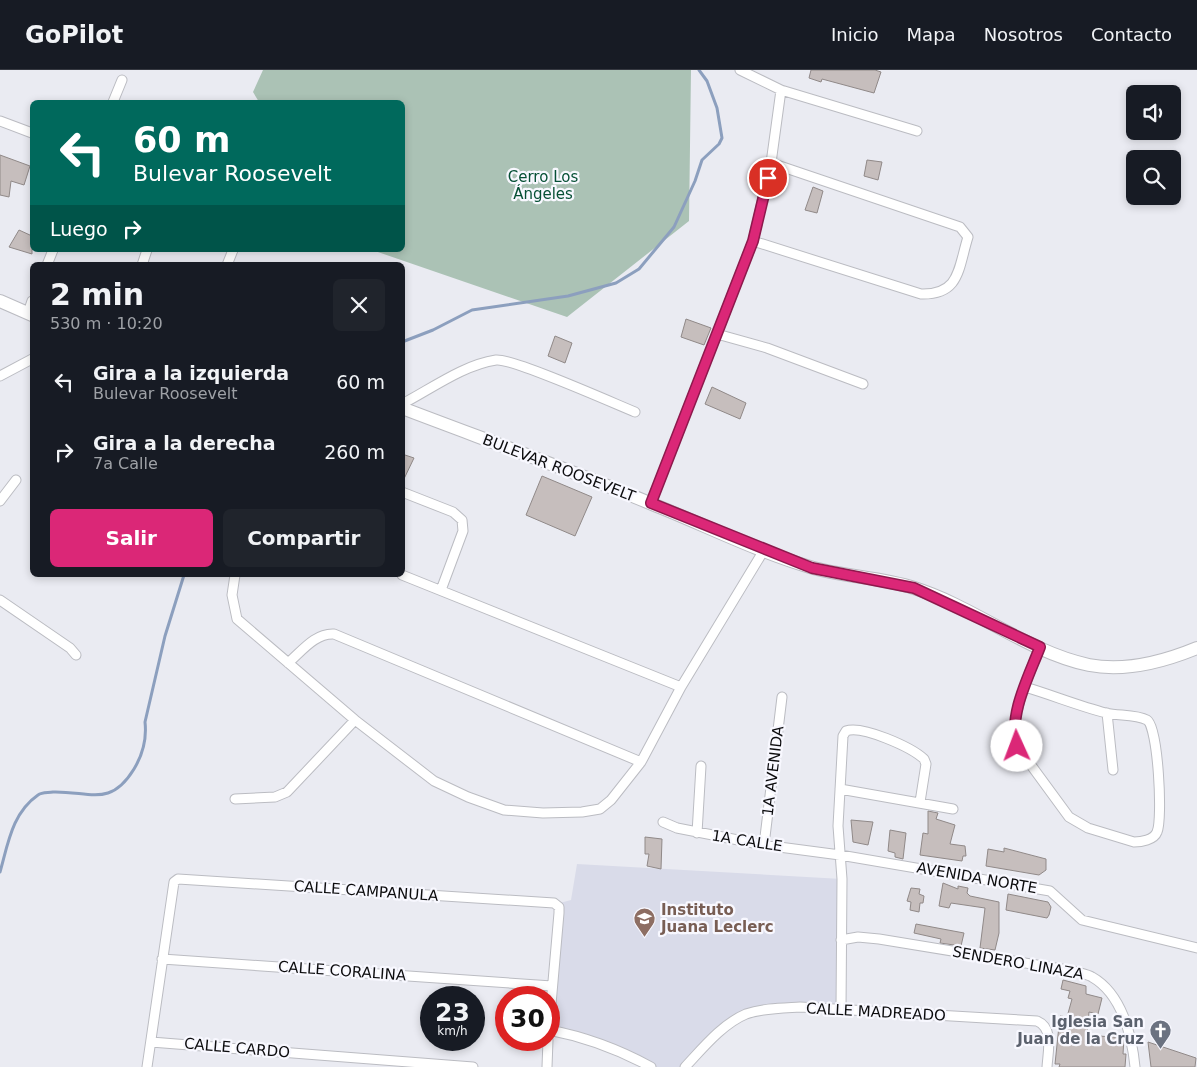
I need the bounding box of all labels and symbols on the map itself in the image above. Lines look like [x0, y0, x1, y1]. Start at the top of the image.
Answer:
pin [747, 157, 789, 199]
park label: Cerro Los Ángeles [508, 168, 578, 203]
street label: BULEVAR ROOSEVELT [480, 431, 639, 506]
position arrow [990, 719, 1042, 771]
street label: 1A AVENIDA [759, 724, 788, 817]
street label: 1A CALLE [710, 827, 784, 855]
street label: AVENIDA NORTE [915, 859, 1039, 897]
street label: CALLE CAMPANULA [293, 877, 440, 905]
place label: Instituto Juana Leclerc [660, 901, 774, 936]
school or university icon: Instituto Juana Leclerc [633, 907, 657, 938]
street label: SENDERO LINAZA [951, 943, 1086, 984]
street label: CALLE CORALINA [277, 958, 407, 985]
speed limit sign: 30 [495, 986, 560, 1051]
street label: CALLE MADREADO [806, 999, 946, 1025]
place label: Iglesia San Juan de la Cruz [1016, 1013, 1144, 1048]
church icon: Iglesia San Juan de la Cruz [1148, 1019, 1172, 1050]
street label: CALLE CARDO [183, 1034, 291, 1062]

